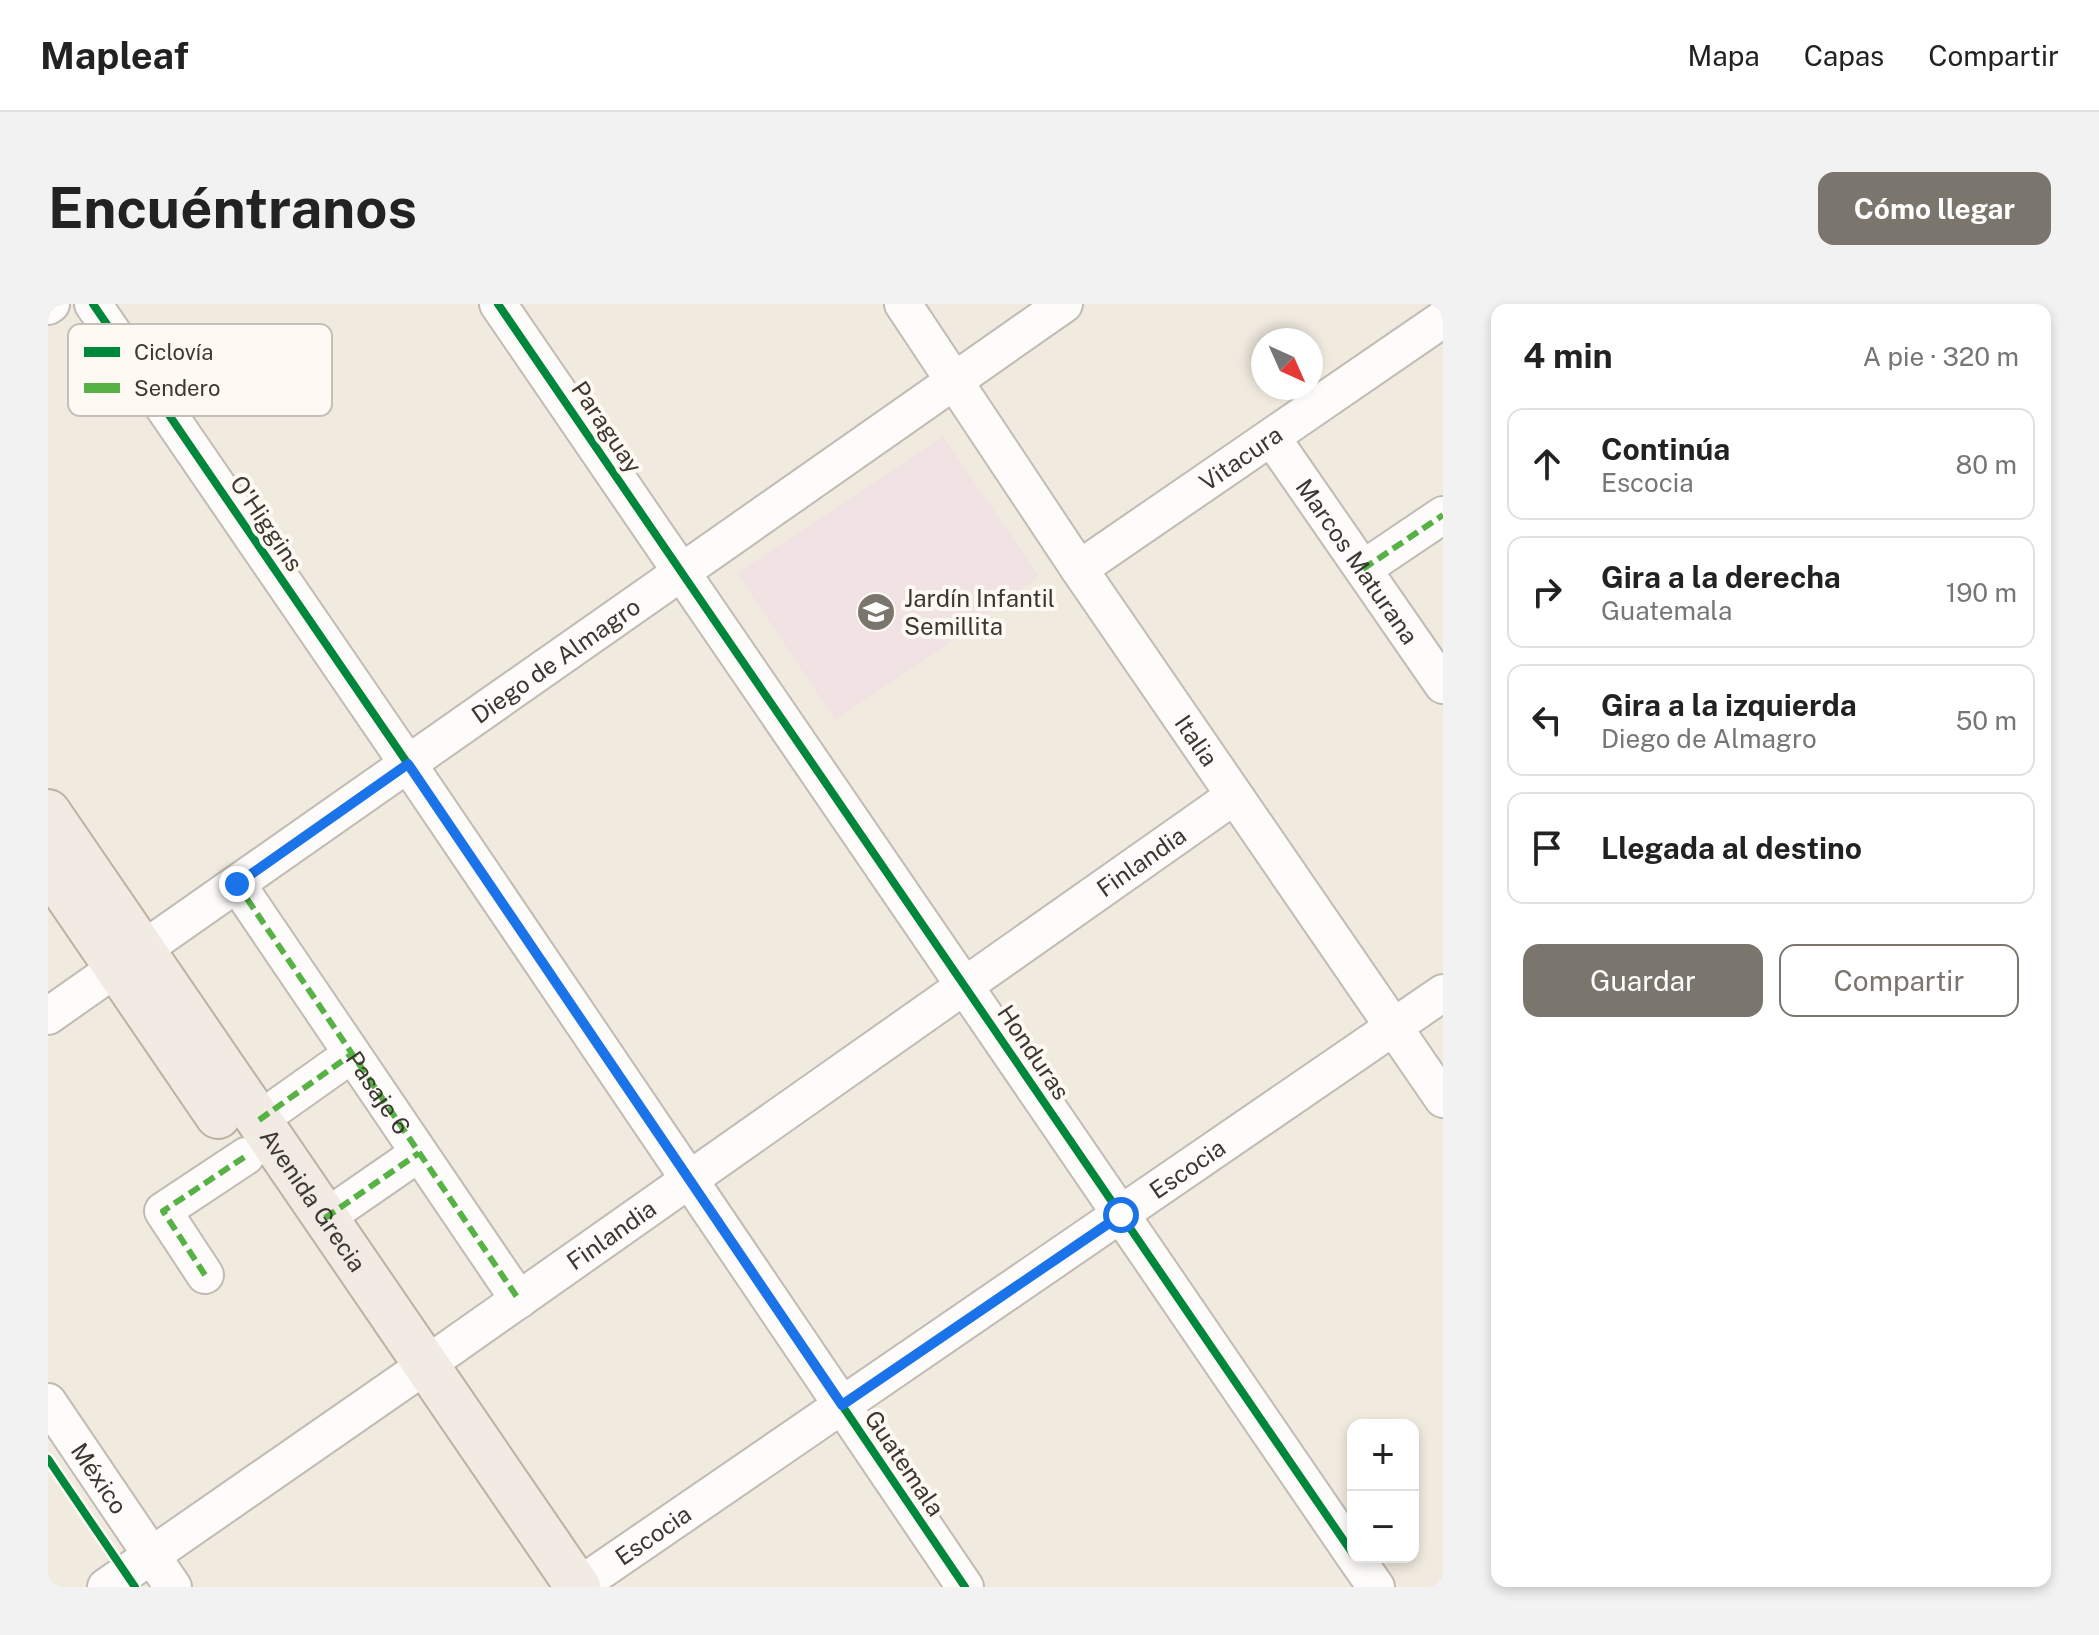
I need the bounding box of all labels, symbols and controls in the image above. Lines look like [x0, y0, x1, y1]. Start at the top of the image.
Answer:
text: Mapleaf [40, 33, 189, 78]
text: Mapa [1687, 39, 1760, 72]
text: Capas [1804, 39, 1884, 72]
text: Compartir [1928, 39, 2059, 72]
button: Cómo llegar [1818, 172, 2051, 245]
text: Encuéntranos [48, 175, 417, 241]
legend [68, 324, 332, 416]
north arrow [1251, 328, 1323, 400]
text: 4 min [1523, 336, 1613, 376]
text: Ciclovía [134, 339, 213, 365]
text: A pie · 320 m [1863, 341, 2019, 372]
text: Sendero [134, 375, 220, 401]
street label: Paraguay [566, 376, 648, 478]
street label: Vitacura [1194, 420, 1287, 496]
text: Continúa [1601, 431, 1730, 467]
icon: ahead [1525, 442, 1569, 486]
text: 80 m [1956, 449, 2017, 480]
text: Escocia [1601, 467, 1694, 498]
street label: O'Higgins [225, 470, 309, 576]
street label: Marcos Maturana [1290, 473, 1424, 649]
text: Gira a la derecha [1601, 559, 1841, 595]
icon: right [1525, 570, 1569, 614]
text: 190 m [1946, 577, 2017, 608]
place label: Jardín Infantil Semillita [904, 584, 1055, 640]
school or university icon: Jardín Infantil Semillita [855, 591, 897, 633]
street label: Diego de Almagro [466, 592, 645, 729]
text: Guatemala [1601, 595, 1732, 626]
text: Gira a la izquierda [1601, 687, 1857, 723]
icon: left [1525, 698, 1569, 742]
text: 50 m [1956, 705, 2017, 736]
street label: Italia [1169, 710, 1224, 771]
text: Diego de Almagro [1601, 723, 1817, 754]
street label: Finlandia [1091, 821, 1191, 902]
icon: arrive [1525, 826, 1569, 870]
text: Llegada al destino [1601, 830, 1862, 866]
route end [219, 866, 255, 902]
button: Guardar [1523, 944, 1763, 1017]
button: Compartir [1779, 944, 2019, 1017]
street label: Honduras [992, 999, 1076, 1105]
street label: Pasaje 6 [340, 1046, 416, 1139]
street label: Avenida Grecia [255, 1123, 372, 1277]
street label: Escocia [1144, 1133, 1230, 1204]
street label: Finlandia [561, 1194, 661, 1275]
route start [1103, 1197, 1139, 1233]
street label: Guatemala [859, 1405, 951, 1521]
map controls [1347, 1419, 1419, 1563]
button: + [1347, 1419, 1419, 1491]
street label: México [66, 1437, 133, 1519]
button: − [1347, 1491, 1419, 1563]
street label: Escocia [610, 1499, 696, 1571]

